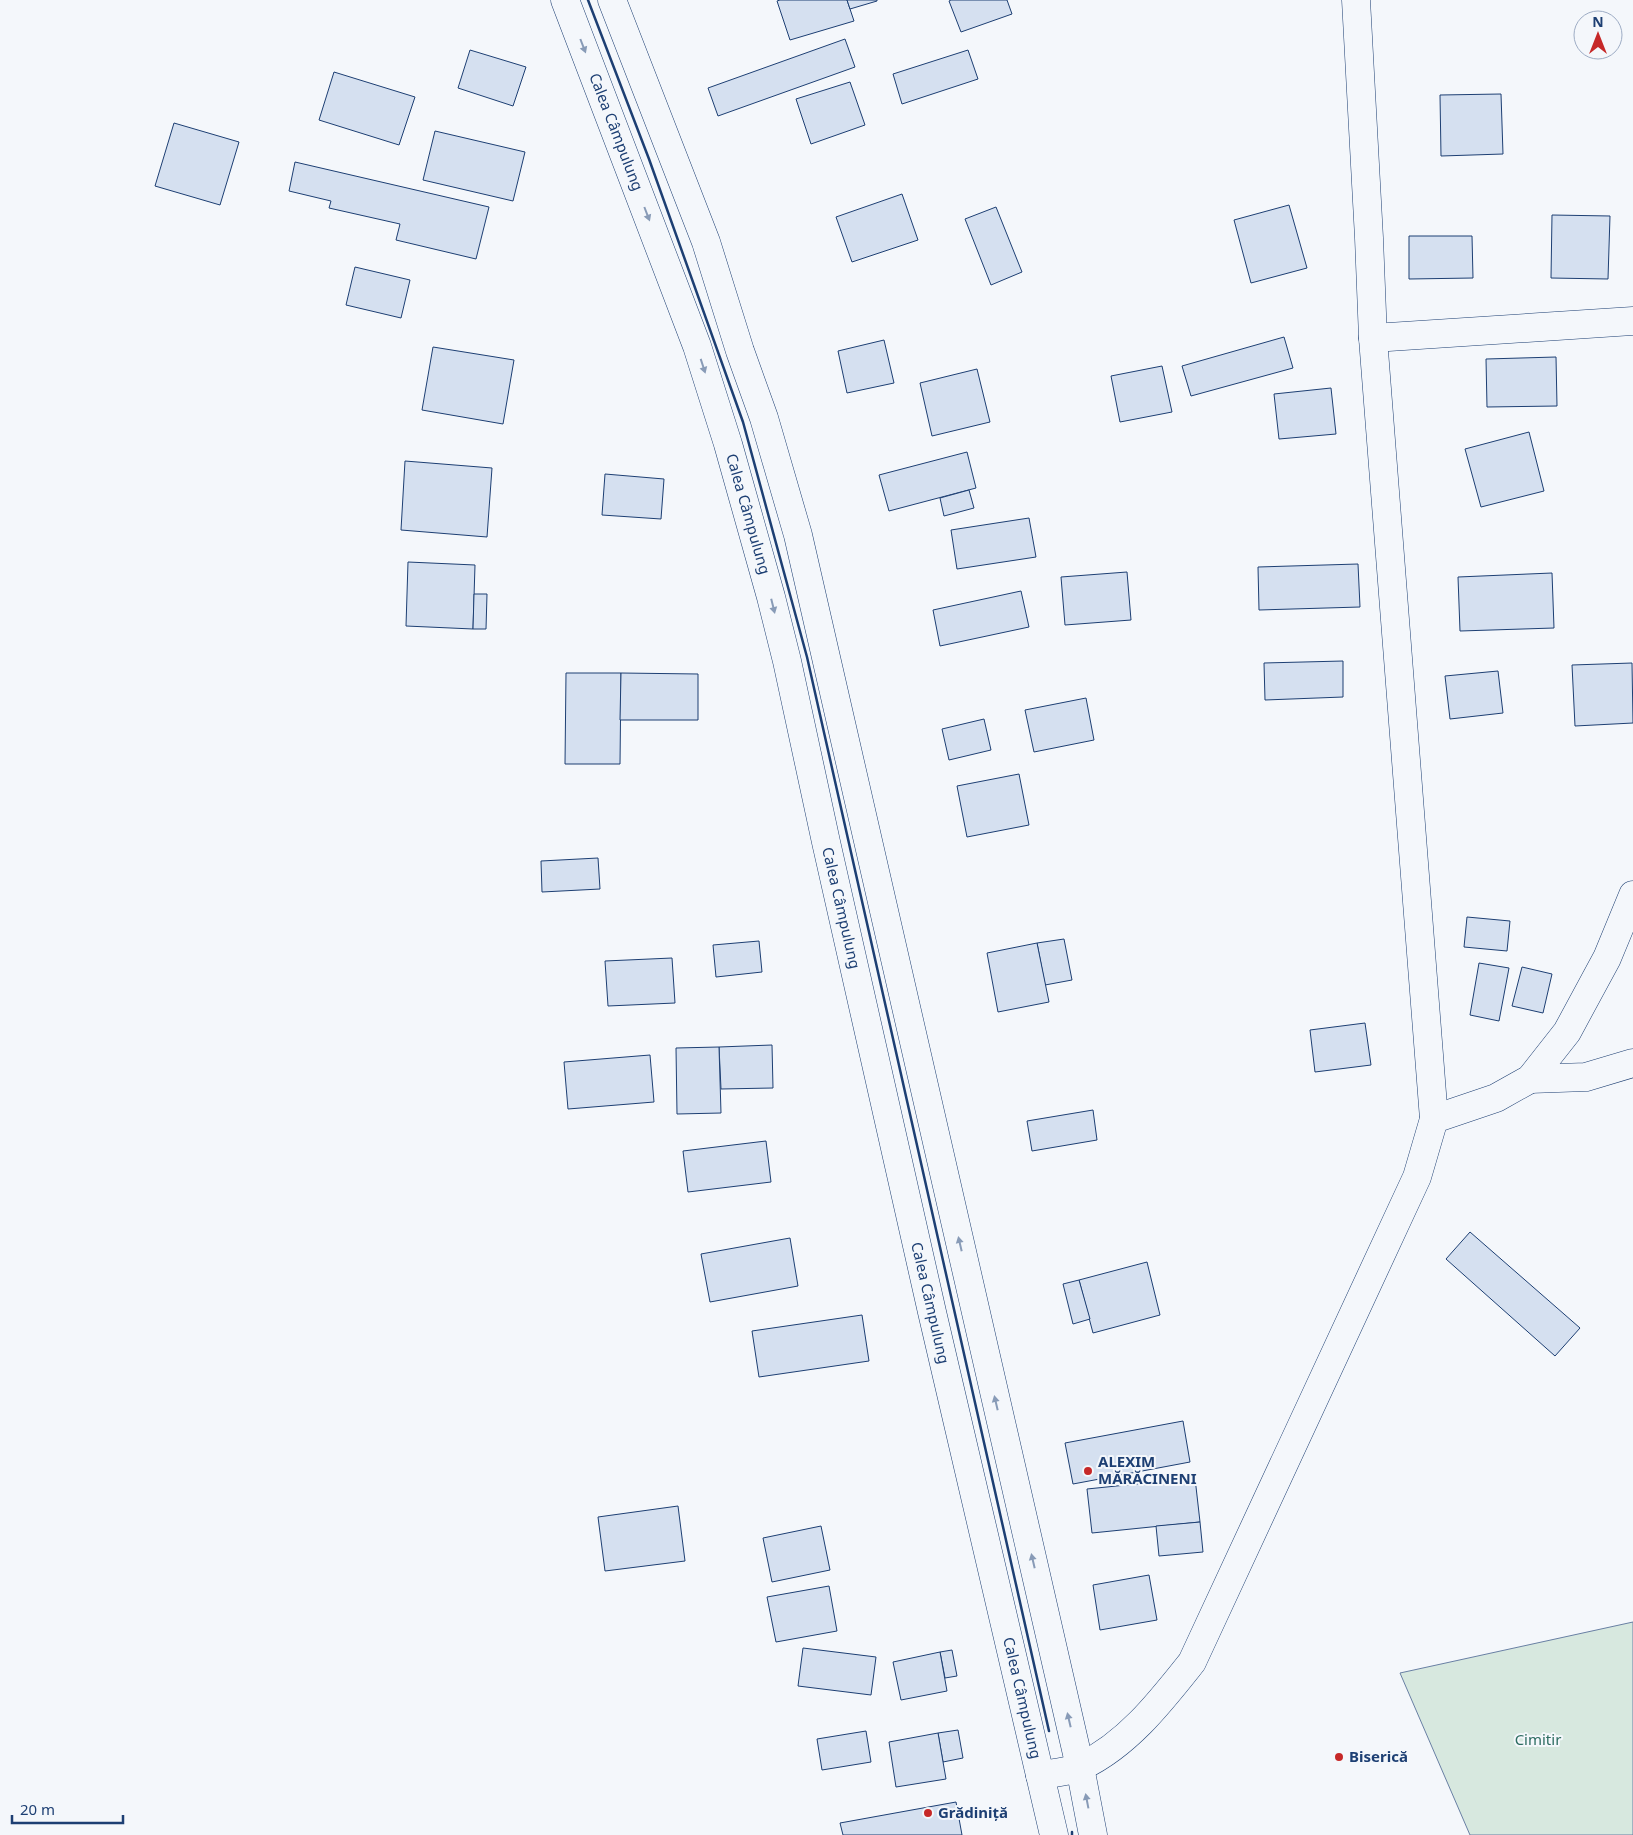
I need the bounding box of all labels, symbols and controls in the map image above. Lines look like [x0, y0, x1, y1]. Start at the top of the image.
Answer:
north arrow [1573, 10, 1623, 60]
text: N [1592, 12, 1604, 31]
one-way arrow [580, 38, 587, 53]
street label: Calea Câmpulung [585, 70, 649, 193]
one-way arrow [643, 207, 651, 222]
one-way arrow [700, 359, 707, 374]
street label: Calea Câmpulung [722, 451, 776, 576]
one-way arrow [770, 599, 778, 614]
street label: Calea Câmpulung [818, 845, 866, 971]
one-way arrow [956, 1237, 964, 1252]
street label: Calea Câmpulung [907, 1240, 955, 1366]
one-way arrow [992, 1395, 1000, 1410]
place label: ALEXIM MĂRĂCINENI [1098, 1451, 1197, 1488]
marker: ALEXIM MĂRĂCINENI [1082, 1465, 1094, 1477]
one-way arrow [1029, 1554, 1037, 1569]
street label: Calea Câmpulung [999, 1635, 1047, 1761]
one-way arrow [1065, 1712, 1073, 1727]
park label: Cimitir [1515, 1729, 1561, 1749]
place label: Biserică [1349, 1746, 1408, 1766]
marker: Biserică [1333, 1751, 1345, 1763]
scale bar [12, 1792, 124, 1824]
one-way arrow [1082, 1793, 1090, 1809]
text: 20 m [20, 1799, 55, 1819]
place label: Grădiniță [938, 1802, 1008, 1822]
marker: Grădiniță [922, 1807, 934, 1819]

